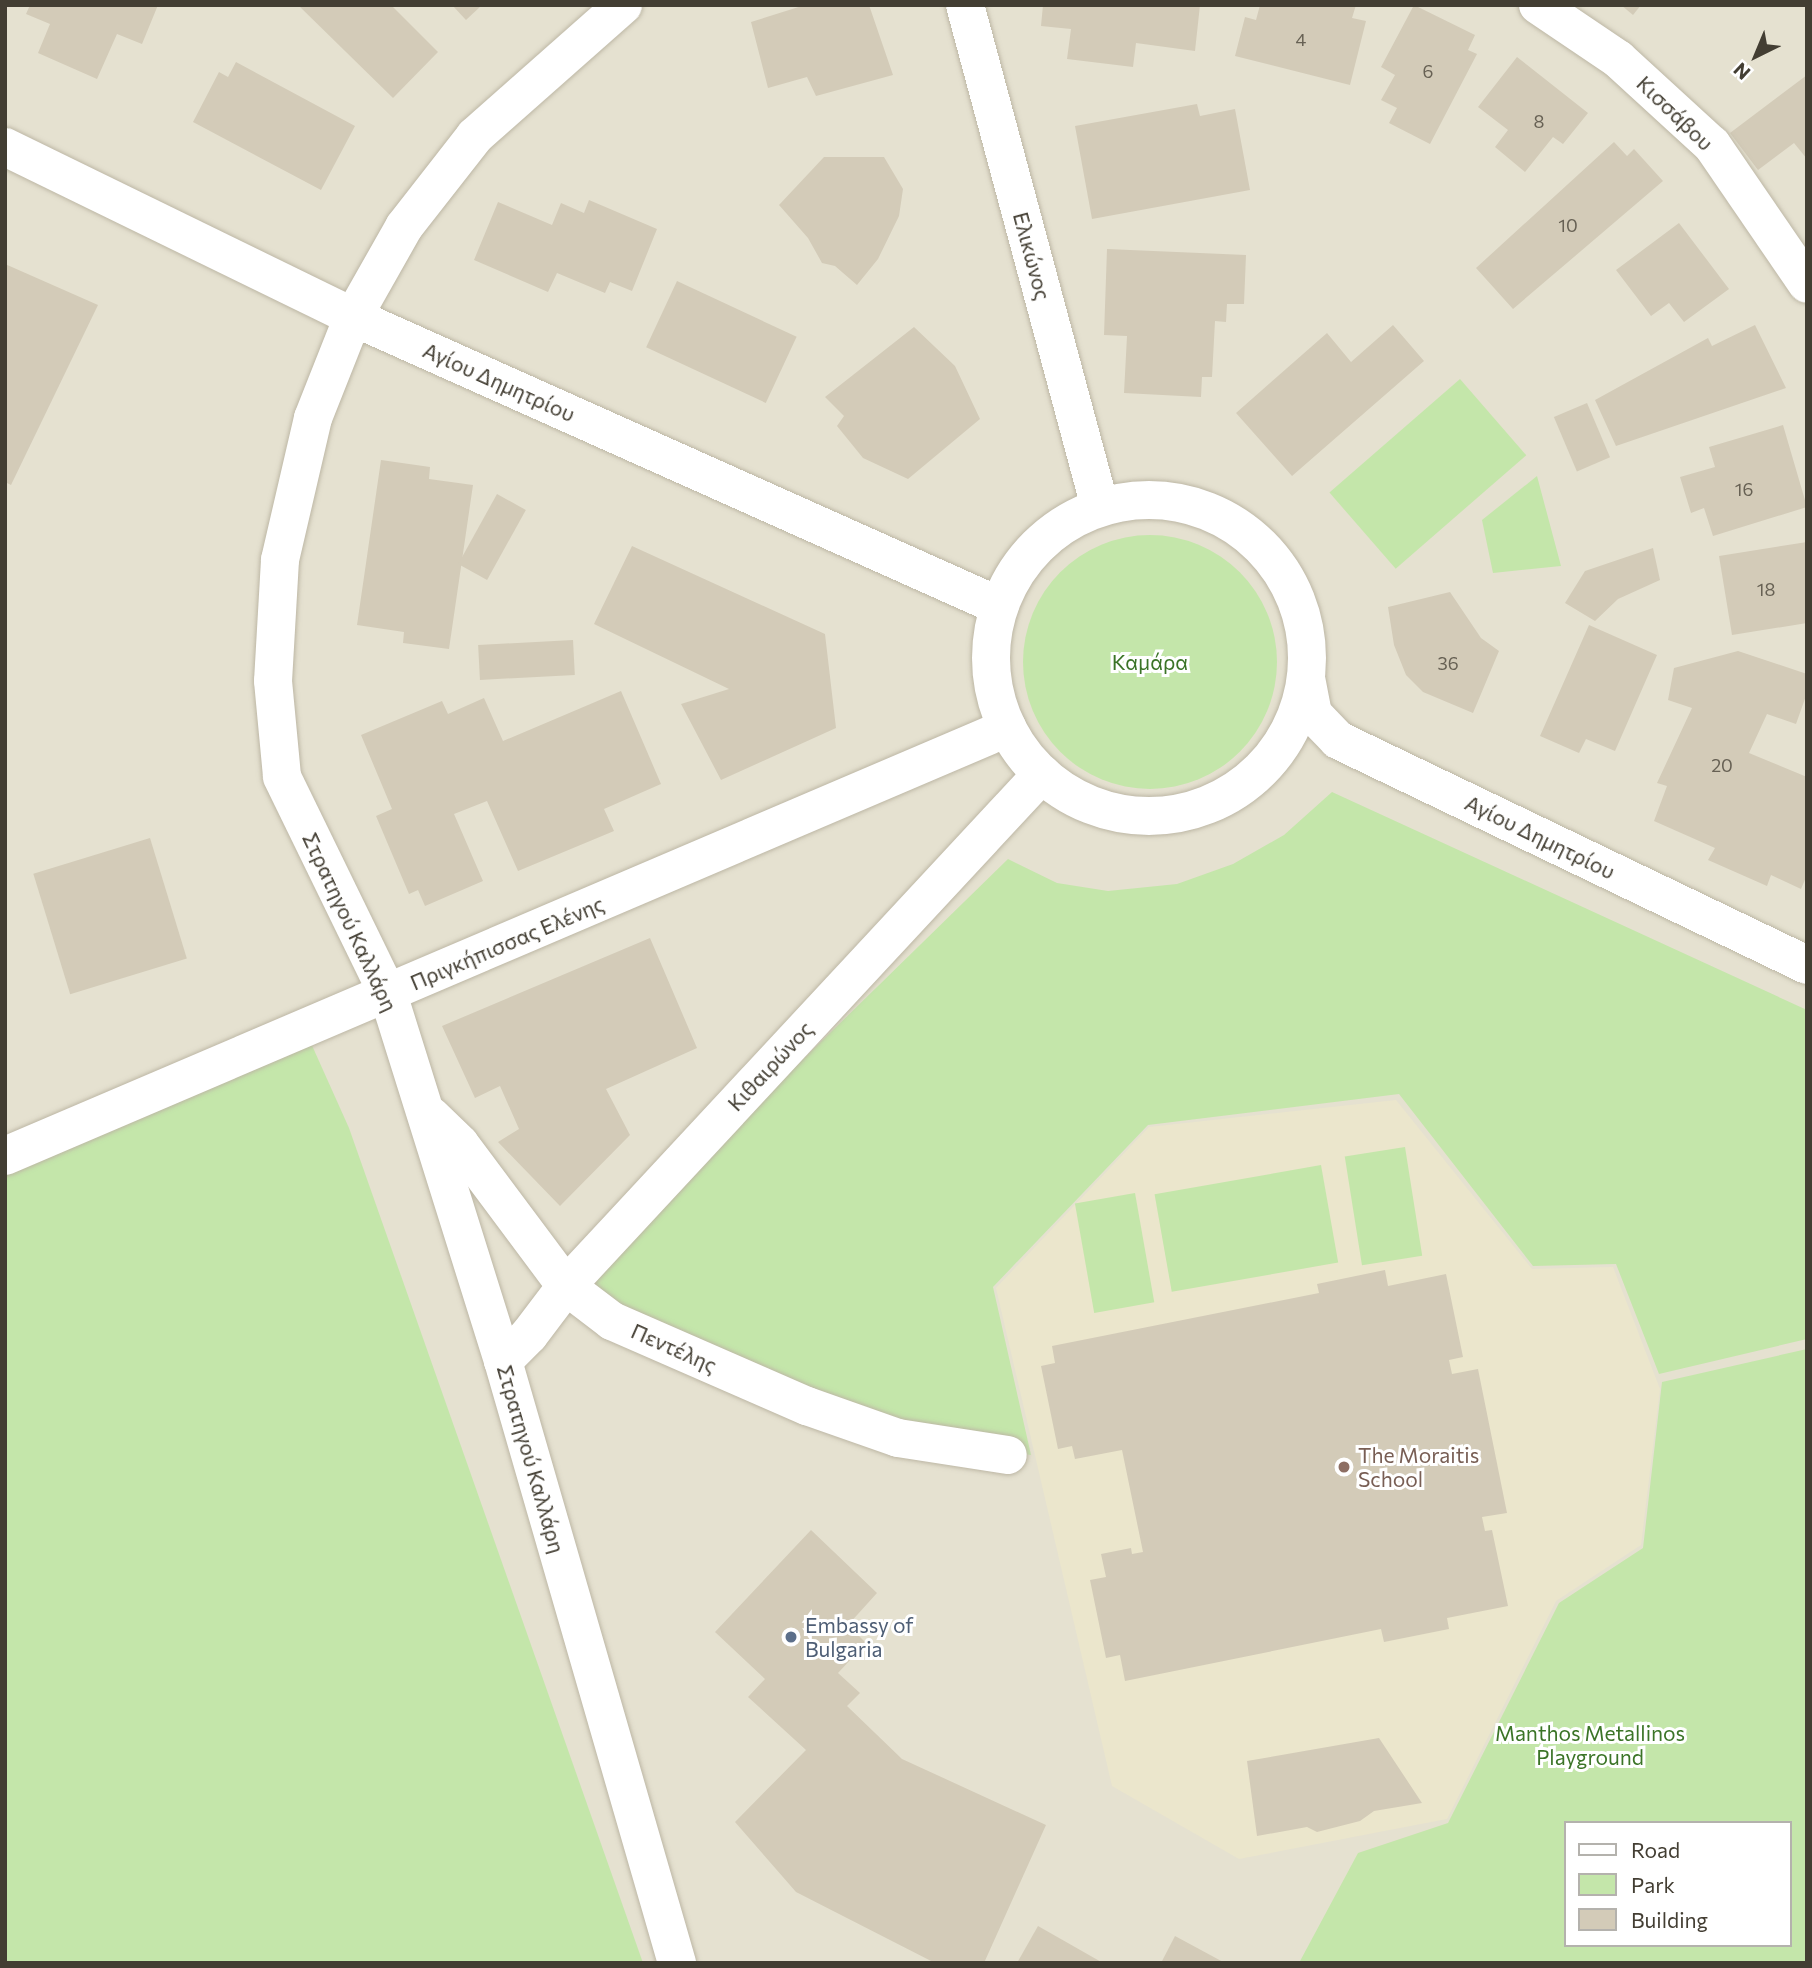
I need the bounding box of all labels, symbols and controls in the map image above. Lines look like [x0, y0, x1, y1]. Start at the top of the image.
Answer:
north arrow [1721, 21, 1791, 91]
house number: 4 [1296, 28, 1306, 50]
text: N [1728, 58, 1754, 85]
house number: 6 [1423, 60, 1433, 82]
street label: Κισσάβου [1632, 70, 1718, 156]
house number: 8 [1534, 110, 1544, 132]
street label: Ελικώνος [1008, 209, 1056, 303]
house number: 10 [1558, 214, 1578, 236]
street label: Αγίου Δημητρίου [419, 337, 579, 427]
house number: 16 [1735, 478, 1753, 500]
house number: 18 [1757, 578, 1775, 600]
park label: Καμάρα [1112, 649, 1188, 675]
house number: 36 [1437, 652, 1459, 674]
house number: 20 [1711, 754, 1733, 776]
street label: Αγίου Δημητρίου [1461, 790, 1619, 884]
street label: Στρατηγού Καλλάρη [298, 829, 402, 1015]
street label: Πριγκήπισσας Ελένης [406, 891, 608, 995]
street label: Κιθαιρώνος [722, 1016, 818, 1116]
street label: Πεντέλης [627, 1318, 721, 1378]
street label: Στρατηγού Καλλάρη [492, 1362, 570, 1556]
place label: The Moraitis School [1358, 1442, 1479, 1492]
marker: The Moraitis School [1336, 1459, 1352, 1475]
place label: Embassy of Bulgaria [805, 1612, 914, 1662]
marker: Embassy of Bulgaria [783, 1629, 799, 1645]
park label: Manthos Metallinos Playground [1495, 1720, 1685, 1770]
legend [1563, 1821, 1791, 1947]
text: Road [1631, 1837, 1680, 1862]
text: Park [1631, 1872, 1675, 1897]
text: Building [1631, 1907, 1708, 1932]

